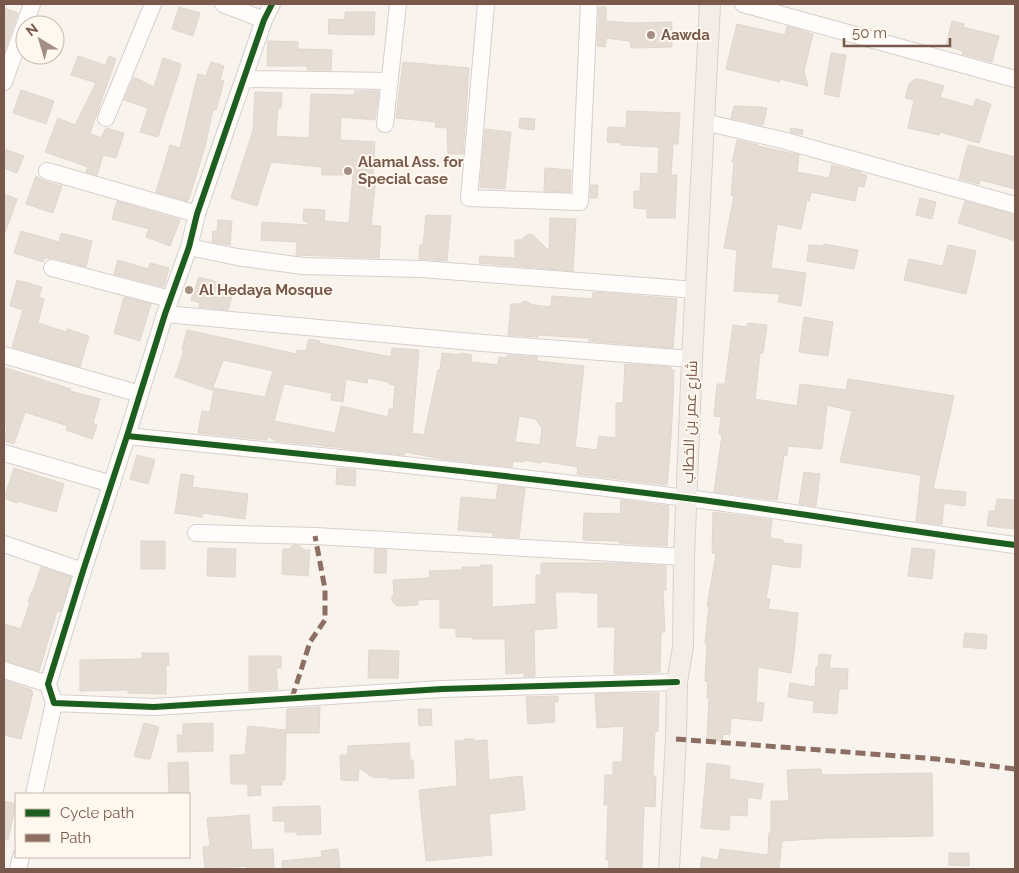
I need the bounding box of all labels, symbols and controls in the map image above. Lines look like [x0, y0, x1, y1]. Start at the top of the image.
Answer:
north arrow [15, 15, 65, 65]
scale bar [844, 15, 950, 47]
text: N [23, 20, 41, 39]
text: 50 m [852, 24, 887, 42]
place label: Aawda [661, 26, 710, 44]
marker: Aawda [645, 29, 657, 41]
place label: Alamal Ass. for Special case [358, 153, 464, 188]
marker: Alamal Ass. for Special case [342, 165, 354, 177]
place label: Al Hedaya Mosque [199, 281, 332, 299]
marker: Al Hedaya Mosque [183, 284, 195, 296]
street label: شارع عمر بن الخطاب [679, 360, 703, 484]
legend [15, 793, 190, 858]
text: Cycle path [60, 804, 134, 822]
text: Path [60, 829, 91, 847]

